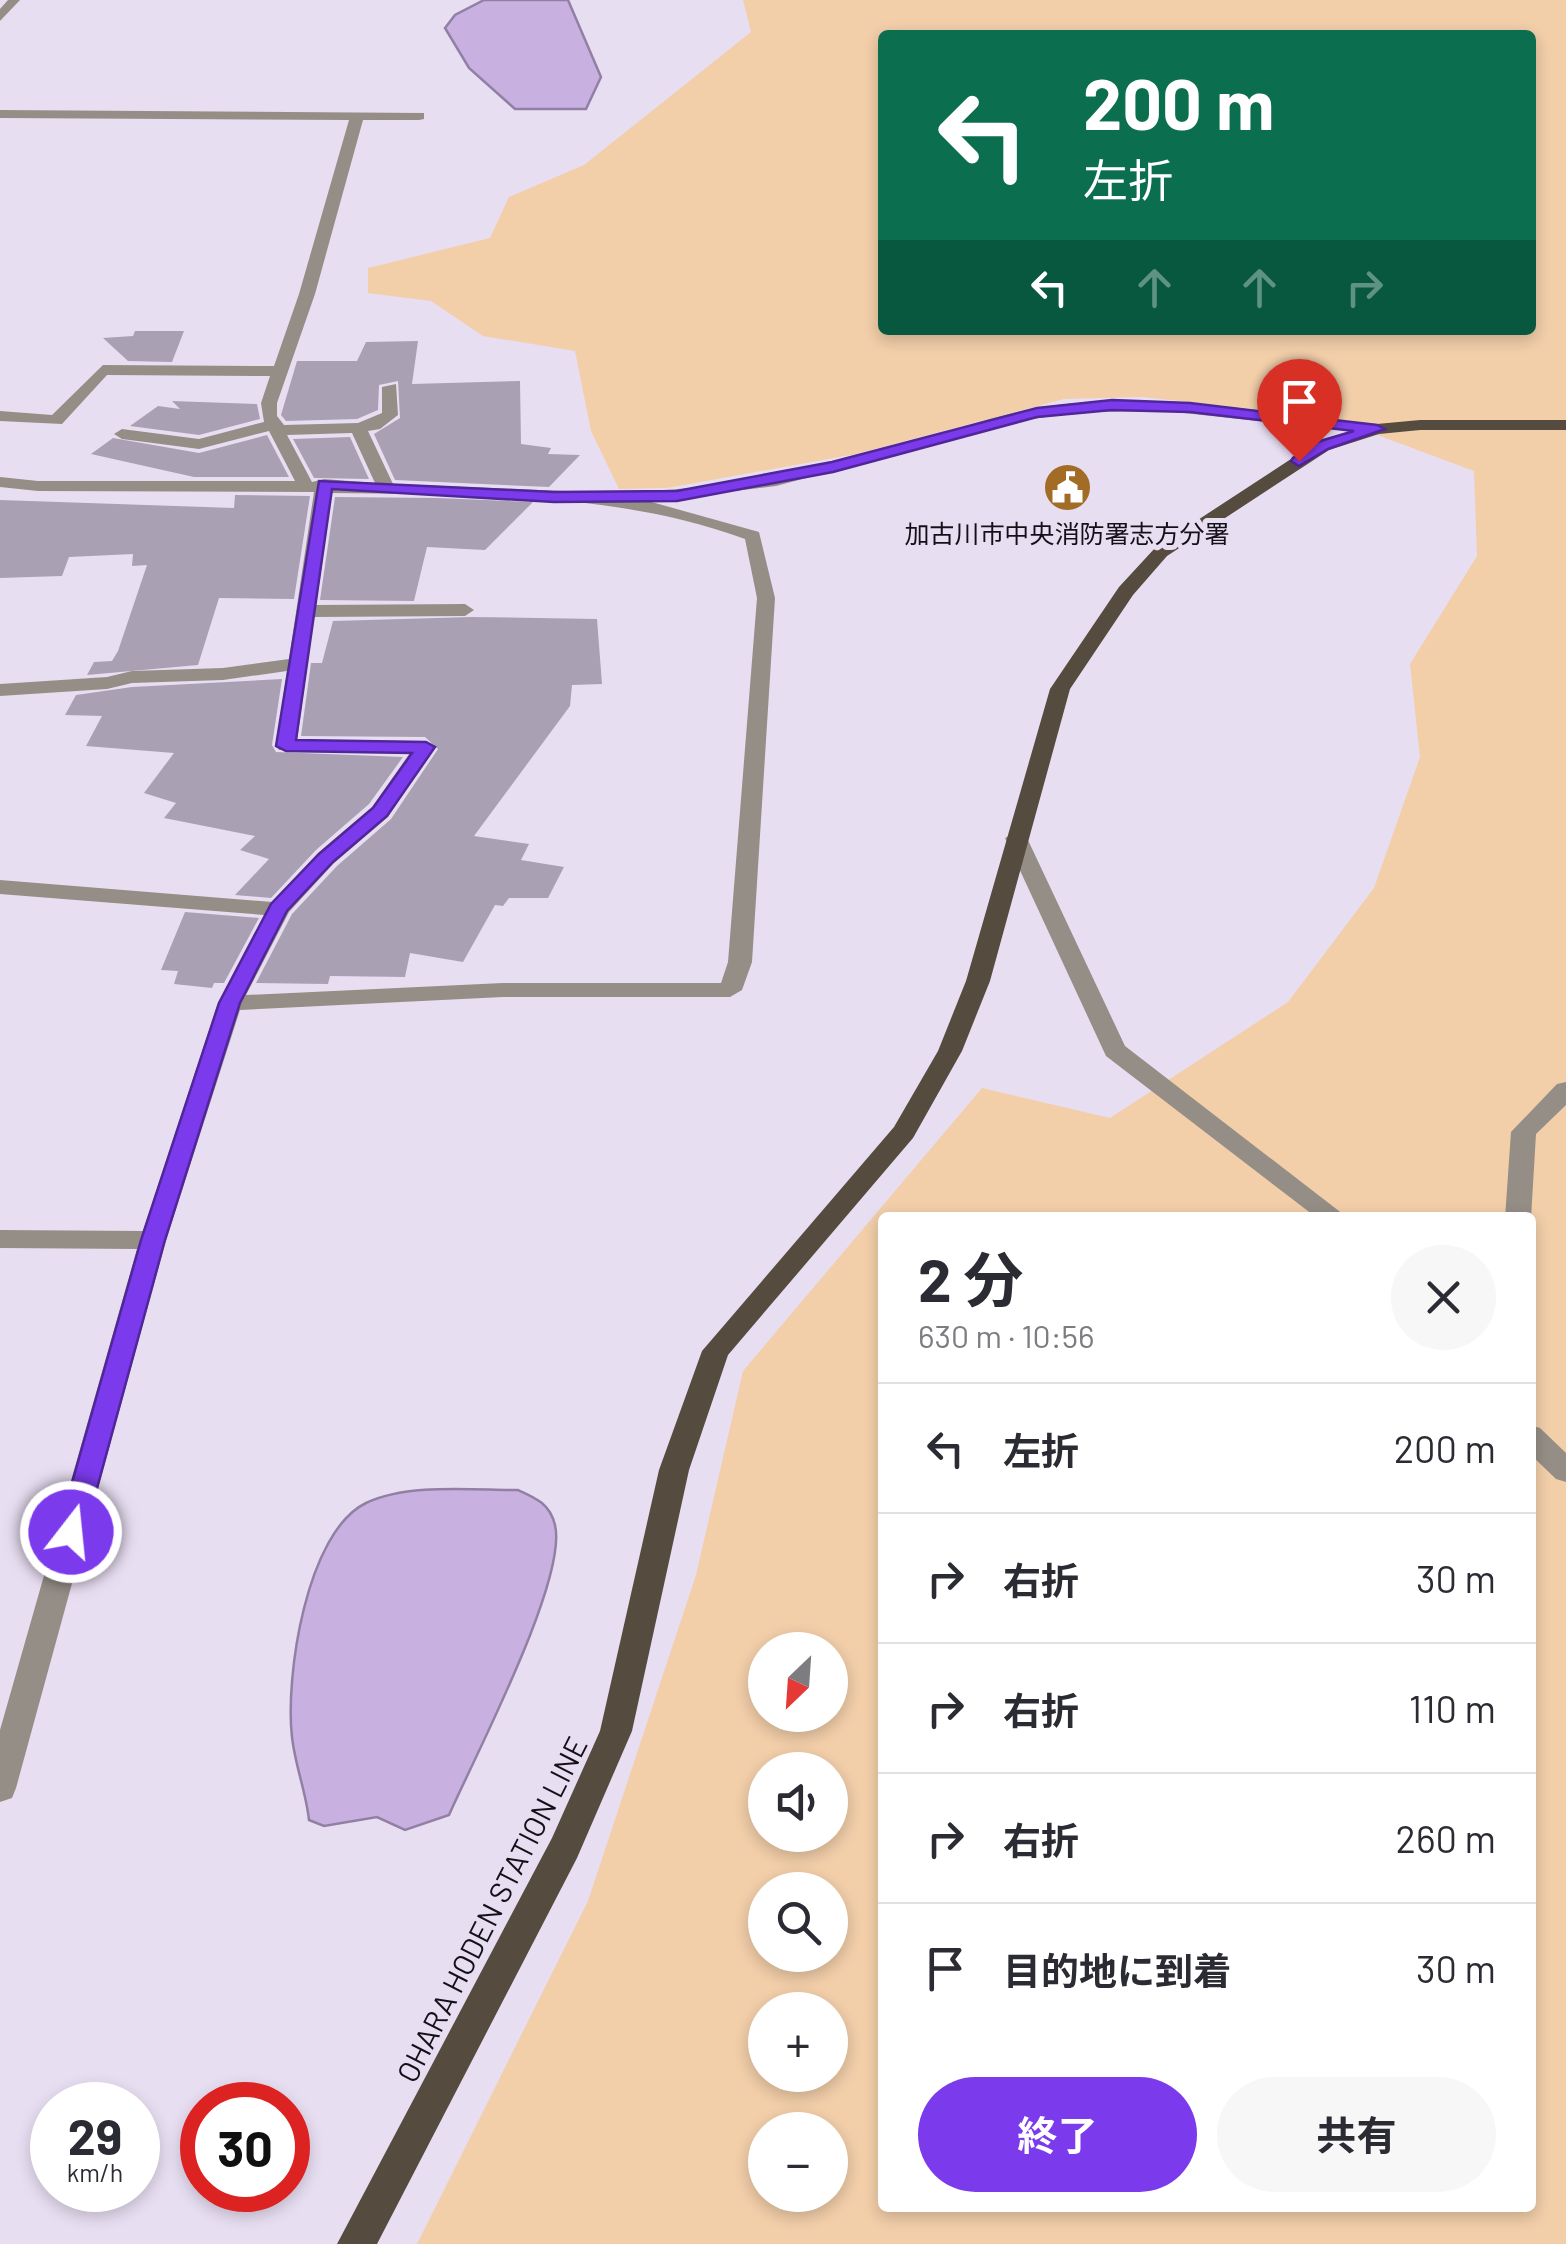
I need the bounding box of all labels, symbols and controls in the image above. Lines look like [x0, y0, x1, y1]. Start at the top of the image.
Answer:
text: 200 m [1083, 60, 1274, 144]
icon: left [918, 70, 1048, 200]
text: 左折 [1083, 152, 1173, 206]
icon: left [1022, 260, 1077, 315]
icon: ahead [1127, 260, 1182, 315]
icon: ahead [1232, 260, 1287, 315]
icon: right [1337, 260, 1392, 315]
pin [1257, 359, 1342, 462]
icon: arrive [1272, 374, 1327, 429]
public building icon: 加古川市中央消防署志方分署 [1041, 461, 1093, 513]
place label: 加古川市中央消防署志方分署 [904, 518, 1230, 548]
text: 2 分 [918, 1242, 1024, 1314]
button: close [1391, 1245, 1496, 1350]
text: 630 m · 10:56 [918, 1316, 1094, 1354]
icon: left [918, 1421, 973, 1476]
text: 200 m [1394, 1425, 1496, 1471]
text: 左折 [1003, 1427, 1079, 1473]
position arrow [19, 1480, 123, 1584]
icon: right [918, 1551, 973, 1606]
text: 30 m [1416, 1555, 1496, 1601]
text: 右折 [1003, 1557, 1079, 1603]
north arrow [748, 1632, 848, 1732]
map controls [748, 1632, 848, 2212]
icon: right [918, 1681, 973, 1736]
text: 110 m [1409, 1685, 1496, 1731]
text: 右折 [1003, 1687, 1079, 1733]
street label: OHARA HODEN STATION LINE [388, 1730, 594, 2088]
button: sound [748, 1752, 848, 1852]
icon: right [918, 1811, 973, 1866]
text: 260 m [1396, 1815, 1496, 1861]
text: 右折 [1003, 1817, 1079, 1863]
button: search [748, 1872, 848, 1972]
icon: arrive [918, 1941, 973, 1996]
text: 30 m [1416, 1945, 1496, 1991]
text: 目的地に到着 [1003, 1947, 1231, 1993]
button: + [748, 1992, 848, 2092]
button: 終了 [918, 2077, 1197, 2192]
button: 共有 [1217, 2077, 1496, 2192]
speed limit sign: 30 [180, 2082, 310, 2212]
text: 29 [68, 2105, 122, 2165]
button: − [748, 2112, 848, 2212]
text: km/h [67, 2157, 123, 2187]

